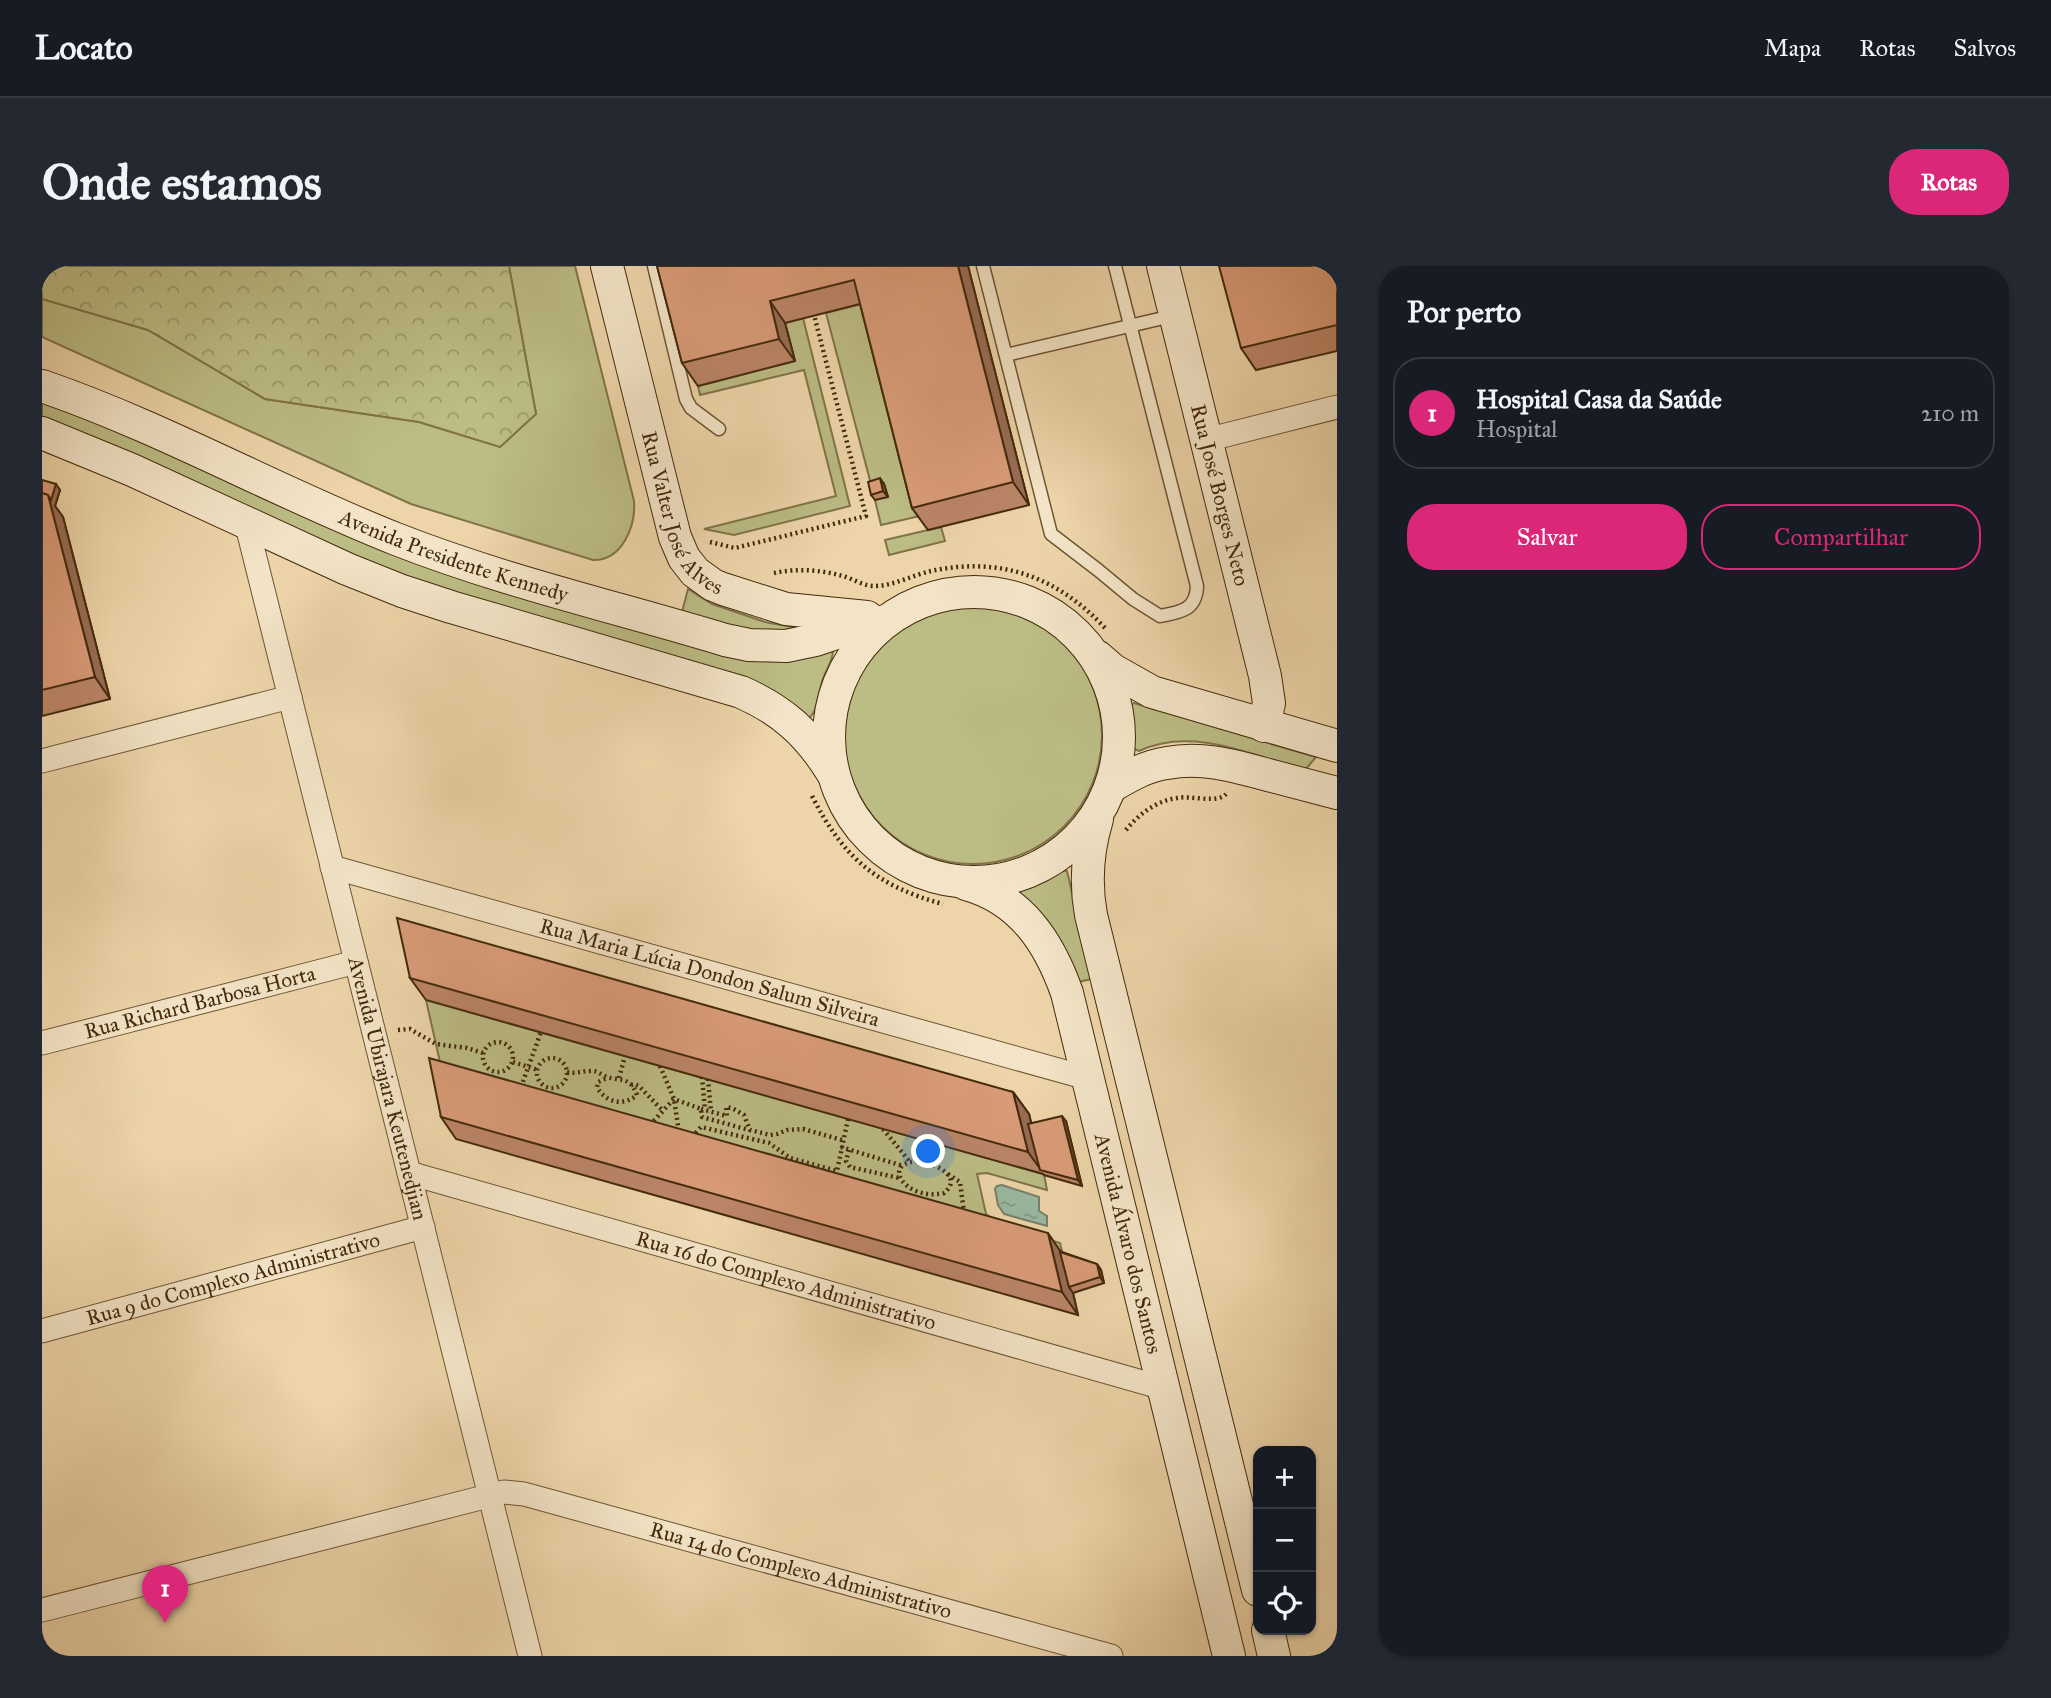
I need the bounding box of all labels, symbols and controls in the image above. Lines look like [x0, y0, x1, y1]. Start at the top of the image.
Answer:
text: Locato [35, 28, 133, 68]
text: Mapa [1764, 33, 1821, 63]
text: Rotas [1859, 33, 1915, 63]
text: Salvos [1953, 33, 2016, 63]
button: Rotas [1889, 149, 2009, 215]
text: Onde estamos [42, 153, 322, 212]
text: Por perto [1407, 294, 1521, 330]
text: Hospital Casa da Saúde [1476, 383, 1722, 415]
text: 1 [1427, 399, 1437, 427]
text: 210 m [1921, 399, 1979, 427]
street label: Rua José Borges Neto [1185, 401, 1255, 589]
text: Hospital [1476, 415, 1558, 443]
street label: Rua Valter José Alves [636, 428, 726, 600]
street label: Avenida Presidente Kennedy [334, 503, 572, 608]
button: Salvar [1407, 504, 1687, 570]
button: Compartilhar [1701, 504, 1981, 570]
street label: Rua Maria Lúcia Dondon Salum Silveira [537, 913, 883, 1032]
street label: Avenida Ubirajara Keutenedjian [342, 953, 433, 1223]
street label: Rua Richard Barbosa Horta [82, 960, 318, 1045]
street label: Avenida Álvaro dos Santos [1089, 1130, 1168, 1356]
your location [911, 1134, 945, 1168]
street label: Rua 16 do Complexo Administrativo [633, 1225, 939, 1336]
street label: Rua 9 do Complexo Administrativo [83, 1226, 383, 1331]
map controls [1253, 1446, 1316, 1635]
button: + [1253, 1446, 1316, 1509]
button: − [1253, 1509, 1316, 1572]
street label: Rua 14 do Complexo Administrativo [647, 1516, 955, 1624]
pin: 1 [142, 1565, 188, 1623]
button: locate [1253, 1572, 1316, 1635]

